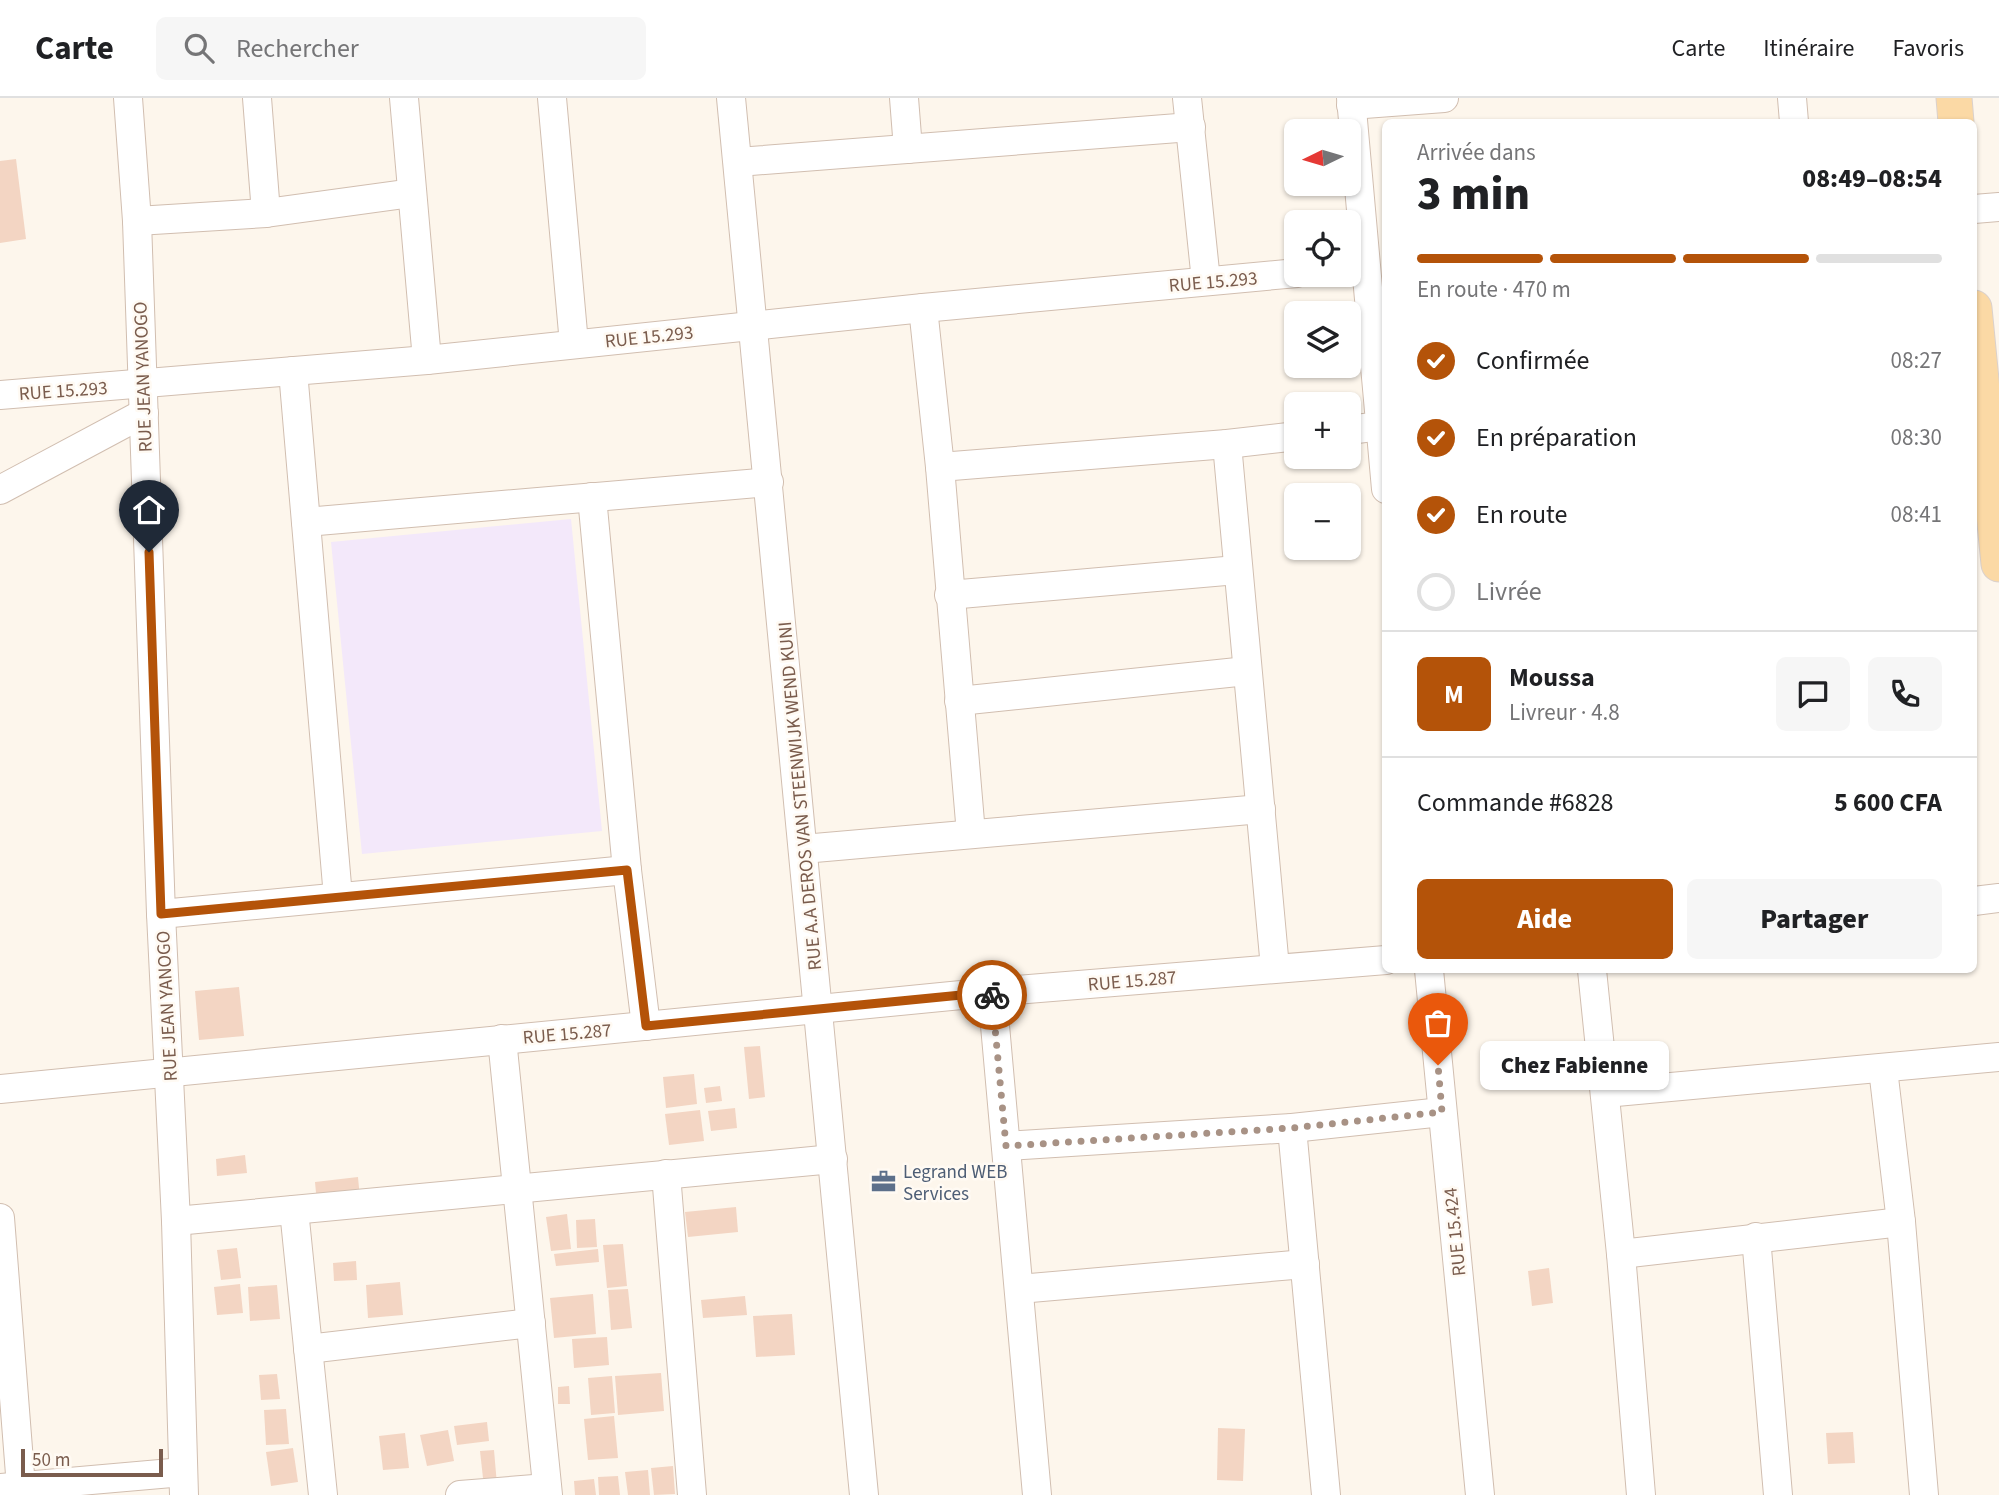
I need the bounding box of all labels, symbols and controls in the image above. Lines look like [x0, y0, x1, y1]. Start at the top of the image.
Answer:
search box [156, 17, 646, 80]
text: Carte [35, 25, 114, 72]
icon: search [180, 29, 218, 67]
text: Rechercher [236, 30, 359, 67]
text: Carte [1671, 31, 1725, 66]
text: Itinéraire [1763, 31, 1854, 66]
text: Favoris [1892, 31, 1964, 66]
north arrow [1284, 119, 1362, 196]
map controls [1284, 119, 1361, 560]
text: Arrivée dans [1417, 136, 1536, 169]
text: 08:49–08:54 [1802, 160, 1942, 197]
text: 3 min [1417, 162, 1530, 227]
button: locate [1284, 210, 1361, 287]
street label: RUE 15.293 [1168, 265, 1259, 300]
text: En route · 470 m [1417, 273, 1571, 306]
street label: RUE JEAN YANOGO [127, 301, 160, 453]
button: layers [1284, 301, 1361, 378]
street label: RUE 15.293 [604, 319, 695, 356]
icon: check [1417, 342, 1455, 380]
text: Confirmée [1476, 342, 1590, 379]
text: 08:27 [1891, 344, 1942, 377]
street label: RUE 15.293 [18, 375, 108, 408]
button: + [1284, 392, 1361, 469]
icon: check [1417, 419, 1455, 457]
text: En préparation [1476, 419, 1637, 456]
text: 08:30 [1891, 421, 1942, 454]
pin [119, 480, 179, 552]
button: − [1284, 483, 1361, 560]
icon: home [130, 491, 168, 529]
icon: check [1417, 496, 1455, 534]
text: En route [1476, 496, 1567, 533]
text: 08:41 [1891, 498, 1942, 531]
text: Livrée [1476, 573, 1542, 610]
street label: RUE A.A DEROS VAN STEENWIJK WEND KUNI [772, 620, 829, 971]
button: chat [1776, 657, 1850, 731]
button: phone [1868, 657, 1942, 731]
text: Moussa [1509, 659, 1595, 696]
text: M [1444, 676, 1464, 713]
text: Livreur · 4.8 [1509, 696, 1620, 729]
text: Commande #6828 [1417, 784, 1614, 821]
text: 5 600 CFA [1834, 784, 1942, 821]
button: Aide [1417, 879, 1673, 959]
button: Partager [1687, 879, 1942, 959]
street label: RUE JEAN YANOGO [150, 930, 185, 1082]
courier [957, 960, 1027, 1030]
street label: RUE 15.287 [1087, 964, 1178, 999]
icon: bike [973, 976, 1011, 1014]
pin [1408, 993, 1468, 1065]
icon: bag [1419, 1004, 1457, 1042]
street label: RUE 15.287 [522, 1017, 613, 1052]
callout: Chez Fabienne [1480, 1040, 1669, 1090]
text: Chez Fabienne [1501, 1049, 1648, 1082]
place label: Legrand WEB Services [903, 1159, 1007, 1208]
office icon: Legrand WEB Services [869, 1168, 897, 1196]
street label: RUE 15.424 [1437, 1186, 1474, 1277]
scale bar [21, 1446, 163, 1478]
text: 50 m [32, 1447, 70, 1474]

